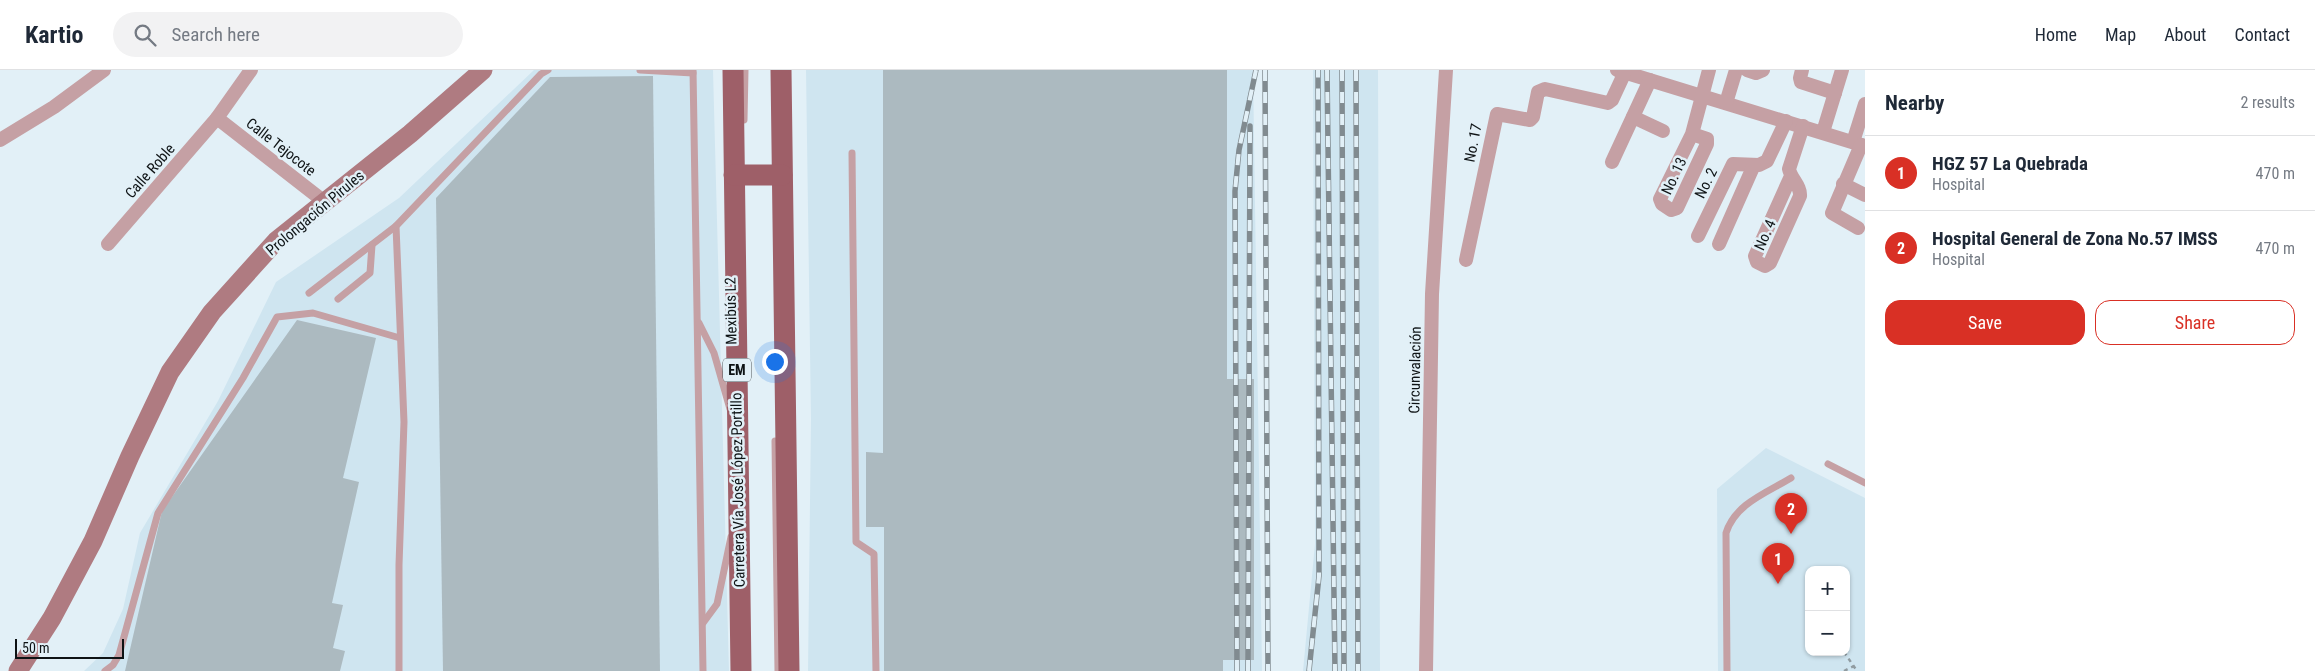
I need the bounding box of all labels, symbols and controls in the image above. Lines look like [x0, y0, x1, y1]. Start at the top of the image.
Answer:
search box [113, 12, 463, 57]
text: Kartio [25, 21, 83, 49]
icon: search [131, 21, 159, 49]
text: Search here [171, 23, 260, 46]
text: Home [2035, 24, 2077, 45]
text: Map [2105, 24, 2136, 45]
text: About [2164, 24, 2206, 45]
text: Contact [2234, 24, 2290, 45]
text: Nearby [1885, 91, 1944, 115]
text: 2 results [2240, 93, 2295, 112]
street label: Calle Tejocote [242, 114, 320, 180]
street label: No. 17 [1460, 122, 1486, 164]
street label: Calle Roble [121, 140, 179, 202]
text: HGZ 57 La Quebrada [1932, 152, 2088, 175]
street label: No. 13 [1658, 155, 1690, 197]
text: 1 [1897, 164, 1905, 183]
text: 470 m [2256, 164, 2295, 183]
street label: No. 2 [1691, 165, 1721, 201]
street label: Prolongación Pirules [262, 167, 368, 259]
text: Hospital [1932, 175, 1985, 194]
street label: No. 4 [1750, 217, 1780, 253]
text: Hospital General de Zona No.57 IMSS [1932, 227, 2218, 250]
text: 2 [1897, 239, 1905, 258]
text: 470 m [2256, 239, 2295, 258]
text: Hospital [1932, 250, 1985, 269]
street label: Mexibús L2 [721, 277, 741, 345]
button: Save [1885, 300, 2085, 345]
button: Share [2095, 300, 2295, 345]
street label: Circunvalación [1405, 326, 1425, 414]
your location [762, 349, 788, 375]
road number: EM [723, 358, 751, 382]
street label: Carretera Vía José López Portillo [727, 392, 749, 588]
pin: 2 [1775, 493, 1807, 534]
pin: 1 [1762, 543, 1794, 584]
map controls [1805, 566, 1850, 656]
button: + [1805, 566, 1850, 611]
button: − [1805, 611, 1850, 656]
scale bar [15, 636, 124, 659]
text: 50 m [22, 640, 50, 656]

